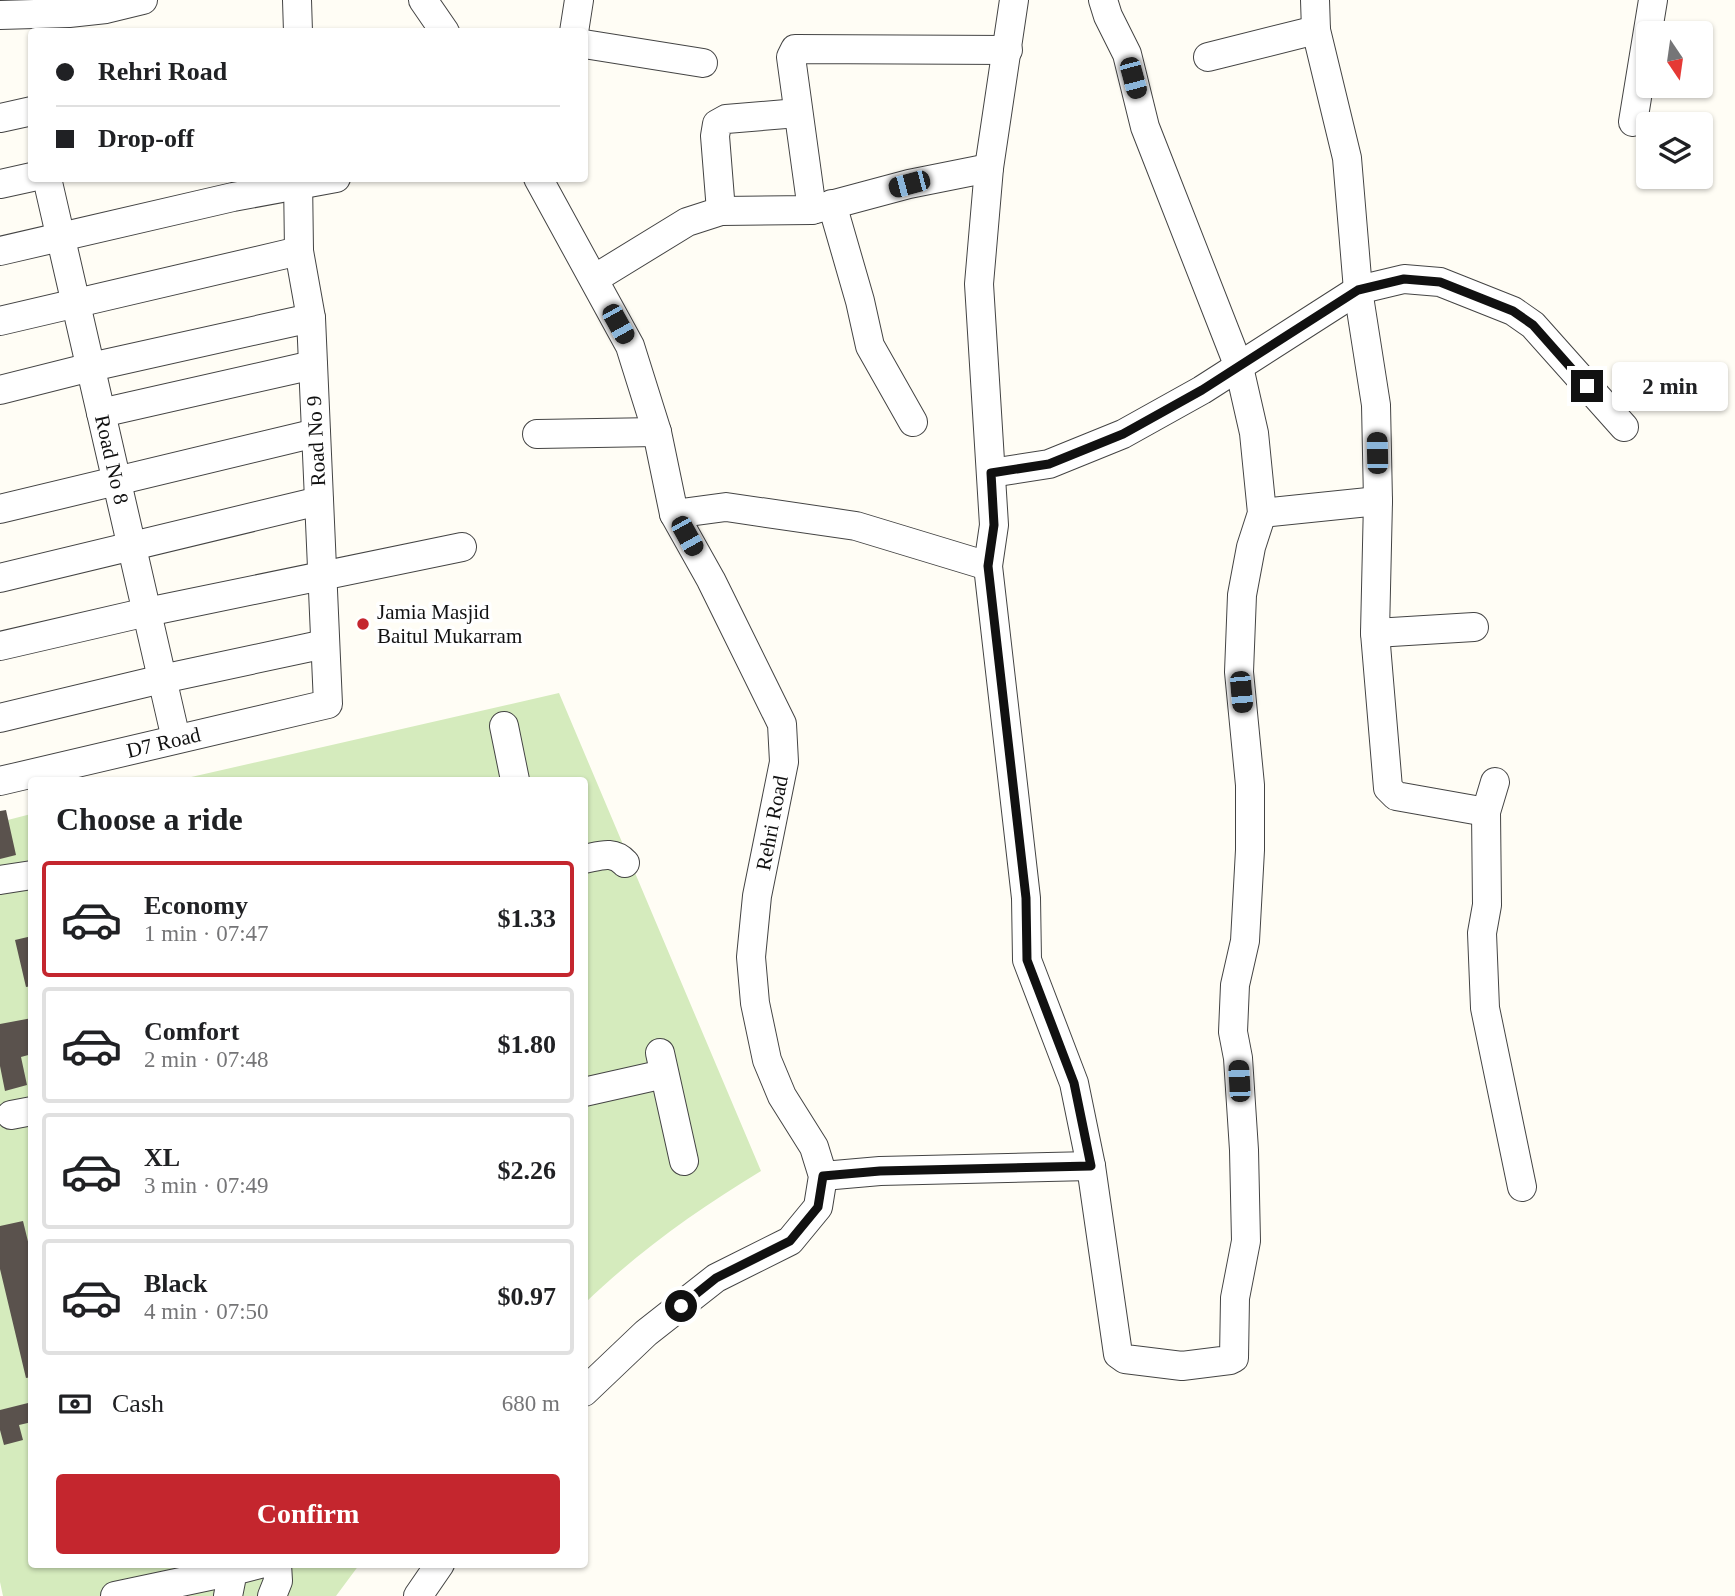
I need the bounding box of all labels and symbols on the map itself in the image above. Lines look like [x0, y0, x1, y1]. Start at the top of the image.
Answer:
north arrow [1636, 21, 1713, 98]
car [1118, 55, 1149, 101]
car [886, 168, 933, 200]
car [599, 301, 638, 347]
callout: 2 min [1612, 362, 1727, 410]
route end [1571, 370, 1603, 402]
street label: Road No 9 [302, 395, 330, 487]
street label: Road No 8 [90, 413, 134, 507]
car [1367, 432, 1388, 474]
car [668, 513, 707, 559]
place label: Jamia Masjid Baitul Mukarram [377, 600, 522, 648]
marker: Jamia Masjid Baitul Mukarram [355, 616, 371, 632]
car [1229, 670, 1254, 714]
street label: D7 Road [124, 722, 203, 763]
street label: Rehri Road [751, 773, 793, 873]
car [1228, 1059, 1251, 1103]
route start [665, 1290, 697, 1322]

